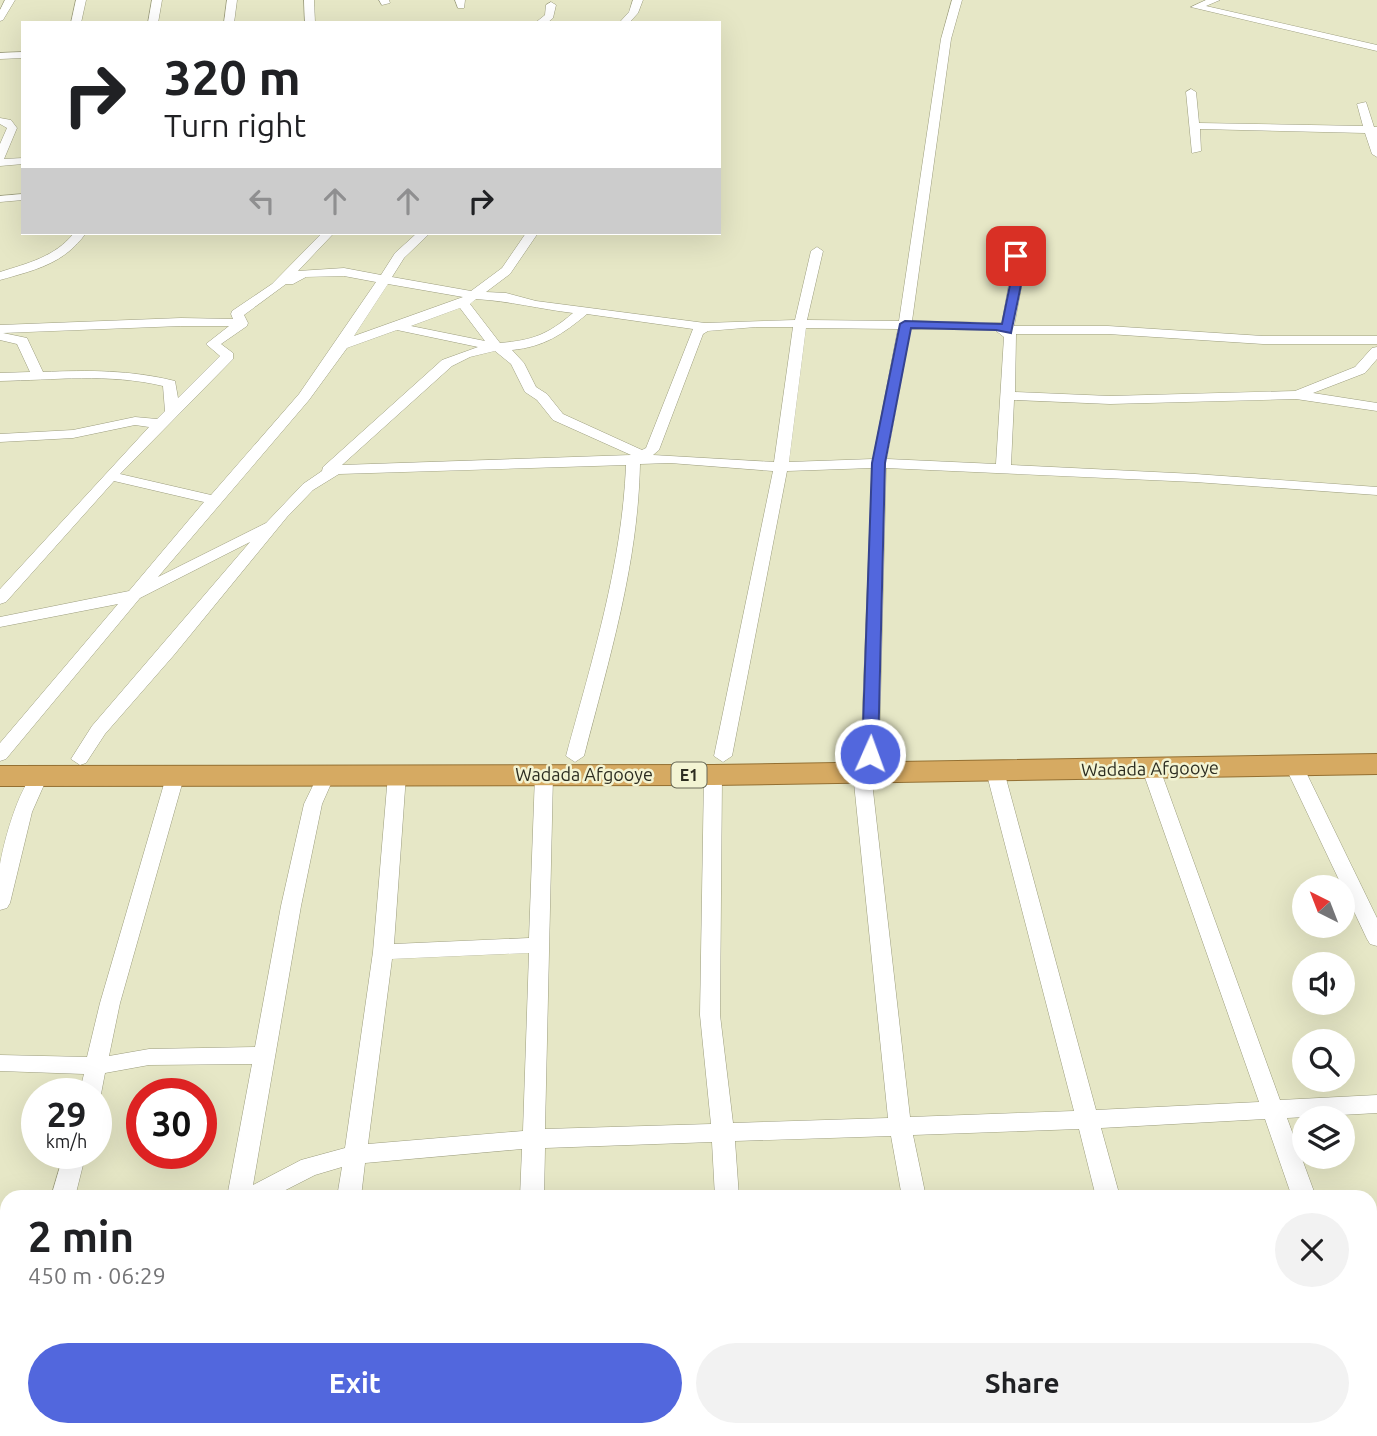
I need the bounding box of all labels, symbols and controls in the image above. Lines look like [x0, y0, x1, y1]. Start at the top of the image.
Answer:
icon: right [49, 49, 140, 140]
text: 320 m [164, 49, 301, 104]
text: Turn right [164, 107, 306, 143]
icon: left [243, 182, 281, 220]
icon: ahead [316, 182, 354, 220]
icon: ahead [389, 182, 427, 220]
icon: right [462, 182, 500, 220]
pin [986, 226, 1046, 286]
icon: arrive [997, 237, 1035, 275]
position arrow [833, 717, 907, 791]
street label: Wadada Afgooye [1081, 757, 1219, 779]
road number: E1 [672, 762, 706, 788]
street label: Wadada Afgooye [515, 764, 653, 784]
north arrow [1292, 875, 1354, 938]
map controls [1292, 875, 1355, 1169]
button: sound [1292, 952, 1355, 1015]
button: search [1292, 1029, 1355, 1092]
speed limit sign: 30 [126, 1078, 217, 1169]
text: 29 [47, 1094, 86, 1134]
button: layers [1292, 1106, 1355, 1169]
text: km/h [46, 1131, 87, 1151]
text: 2 min [28, 1213, 134, 1260]
button: close [1275, 1213, 1349, 1287]
text: 450 m · 06:29 [28, 1263, 166, 1288]
button: Exit [28, 1343, 682, 1423]
button: Share [696, 1343, 1349, 1423]

